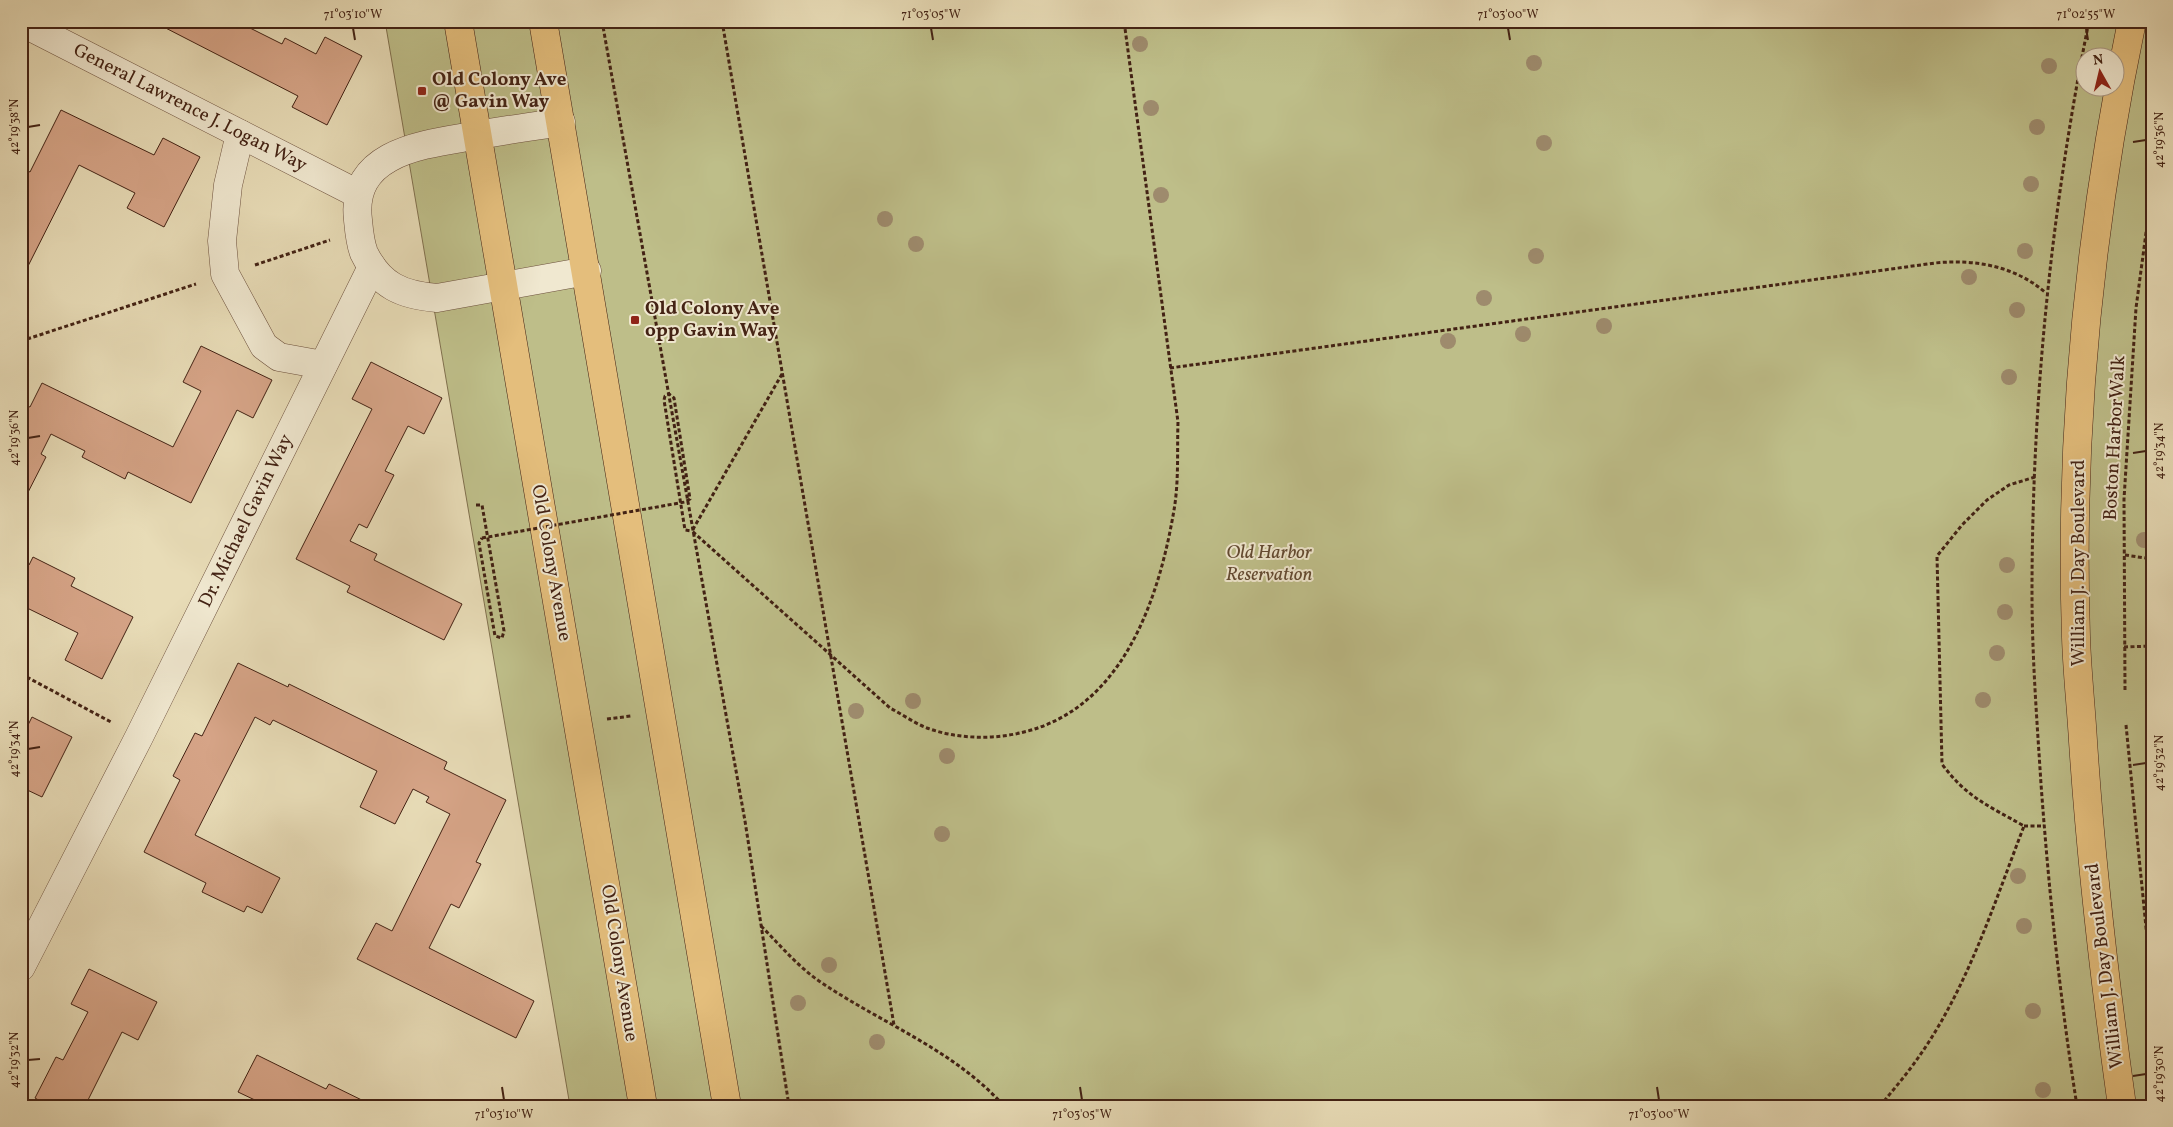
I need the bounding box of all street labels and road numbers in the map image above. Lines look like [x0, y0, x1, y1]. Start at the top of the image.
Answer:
street label: General Lawrence J. Logan Way [69, 38, 311, 178]
street label: Boston HarborWalk [2098, 355, 2132, 521]
street label: Dr. Michael Gavin Way [193, 430, 299, 612]
street label: William J. Day Boulevard [2066, 460, 2092, 666]
street label: Old Colony Avenue [524, 483, 578, 643]
street label: William J. Day Boulevard [2079, 862, 2131, 1070]
street label: Old Colony Avenue [594, 883, 644, 1043]

